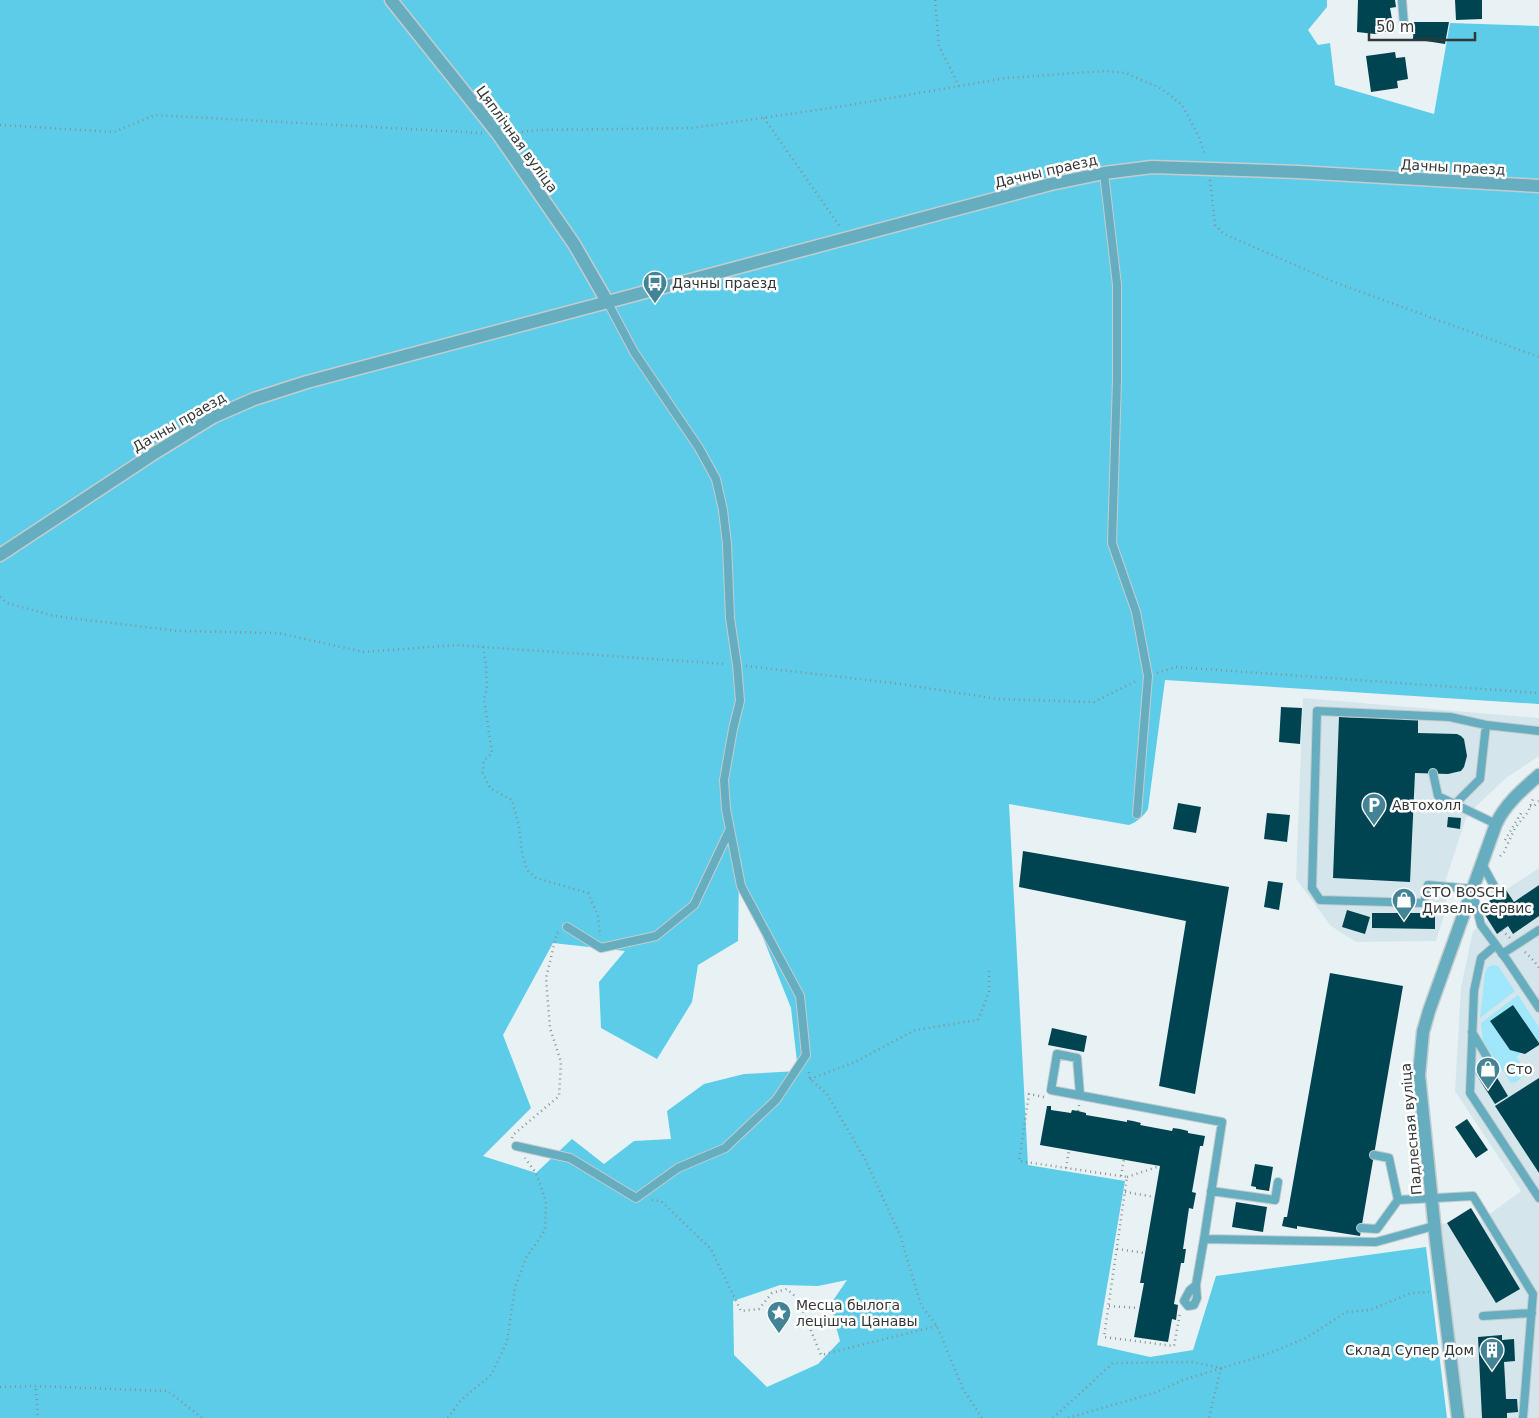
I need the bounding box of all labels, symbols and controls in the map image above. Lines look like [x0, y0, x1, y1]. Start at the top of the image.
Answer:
scale bar [1369, 10, 1475, 42]
text: 50 m [1376, 18, 1414, 36]
street label: Цяплічная вуліца [473, 83, 561, 195]
street label: Дачны праезд [993, 151, 1099, 191]
street label: Дачны праезд [1400, 156, 1506, 178]
bus stop icon: Дачны праезд [642, 270, 668, 304]
place label: Дачны праезд [672, 275, 777, 291]
street label: Дачны праезд [130, 389, 228, 455]
parking icon: Автохолл [1361, 792, 1387, 826]
place label: Автохолл [1392, 797, 1461, 813]
place label: СТО BOSCH Дизель Сервис [1422, 884, 1532, 916]
shop icon: СТО BOSCH Дизель Сервис [1391, 887, 1417, 921]
shop icon: Сто [1475, 1056, 1501, 1090]
place label: Сто [1506, 1061, 1533, 1077]
street label: Падлесная вуліца [1397, 1062, 1425, 1196]
place label: Месца былога лецішча Цанавы [796, 1297, 918, 1329]
place icon: Месца былога лецішча Цанавы [766, 1300, 792, 1334]
building icon: Склад Супер Дом [1479, 1337, 1505, 1371]
place label: Склад Супер Дом [1345, 1342, 1474, 1358]

